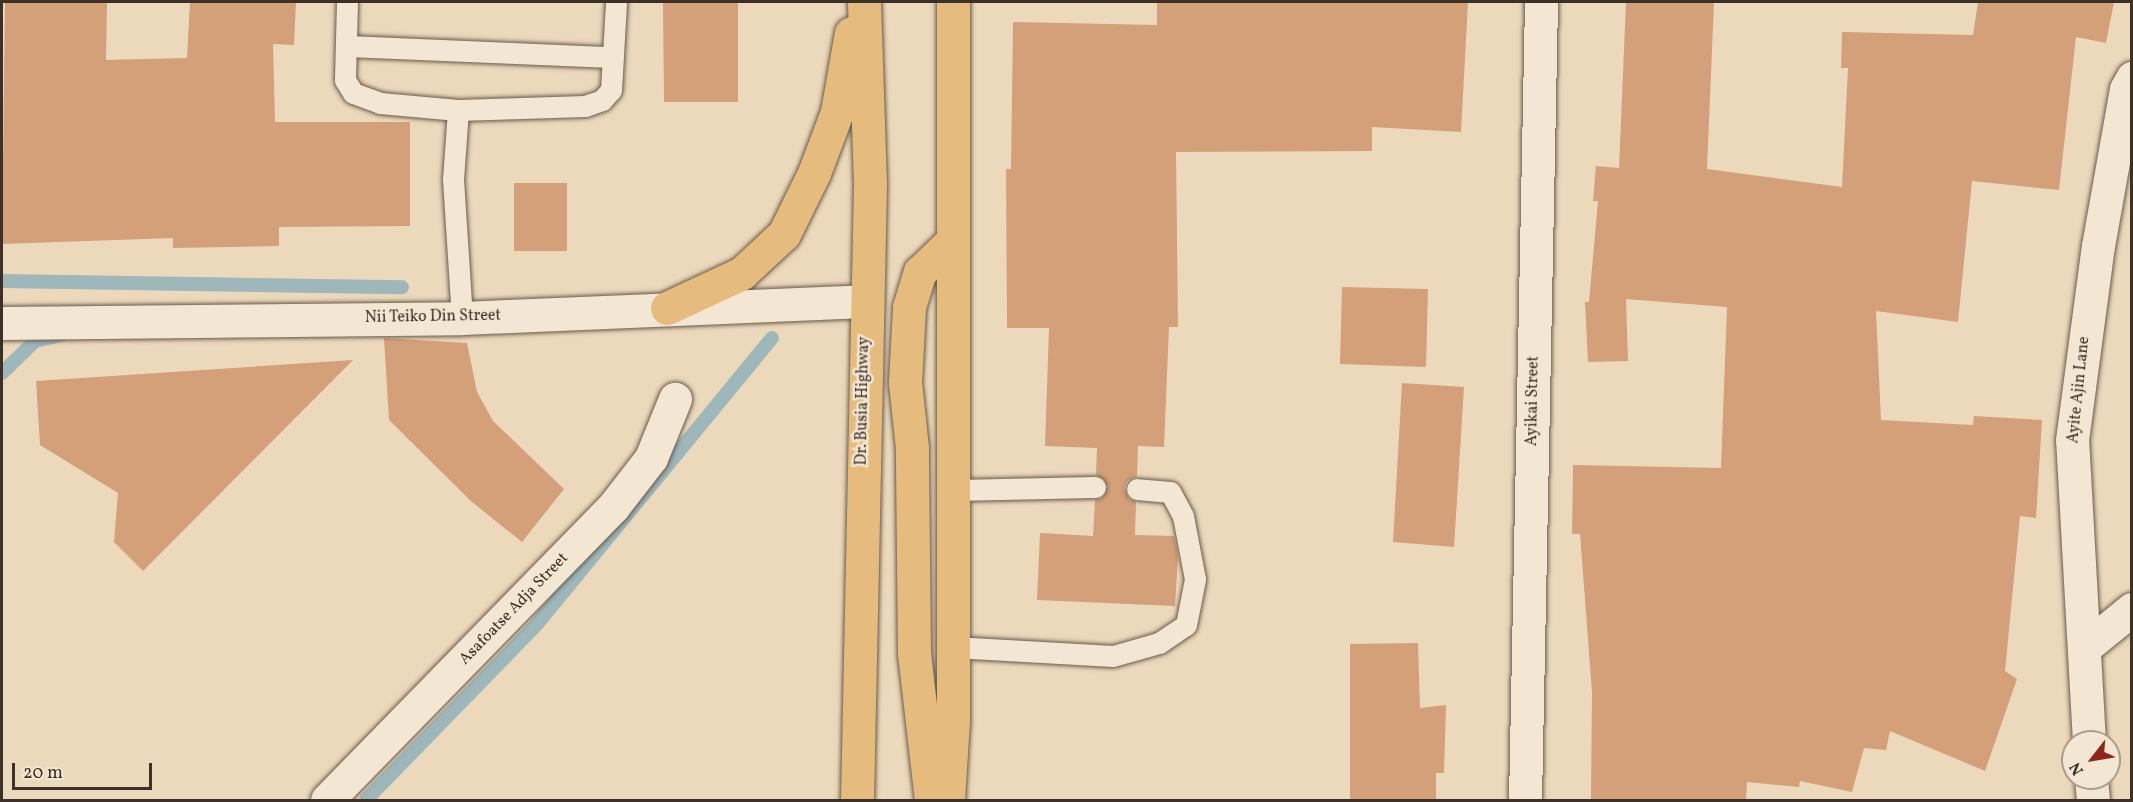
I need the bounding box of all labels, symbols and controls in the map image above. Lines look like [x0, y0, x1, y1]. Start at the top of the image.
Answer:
street label: Nii Teiko Din Street [364, 306, 502, 328]
street label: Dr. Busia Highway [852, 336, 874, 466]
street label: Ayite Ajin Lane [2064, 336, 2094, 444]
street label: Ayikai Street [1523, 356, 1543, 446]
street label: Asafoatse Adja Street [455, 549, 573, 669]
north arrow [2061, 730, 2121, 790]
scale bar [15, 751, 154, 789]
text: N [2065, 758, 2090, 779]
text: 20 m [23, 761, 63, 786]

